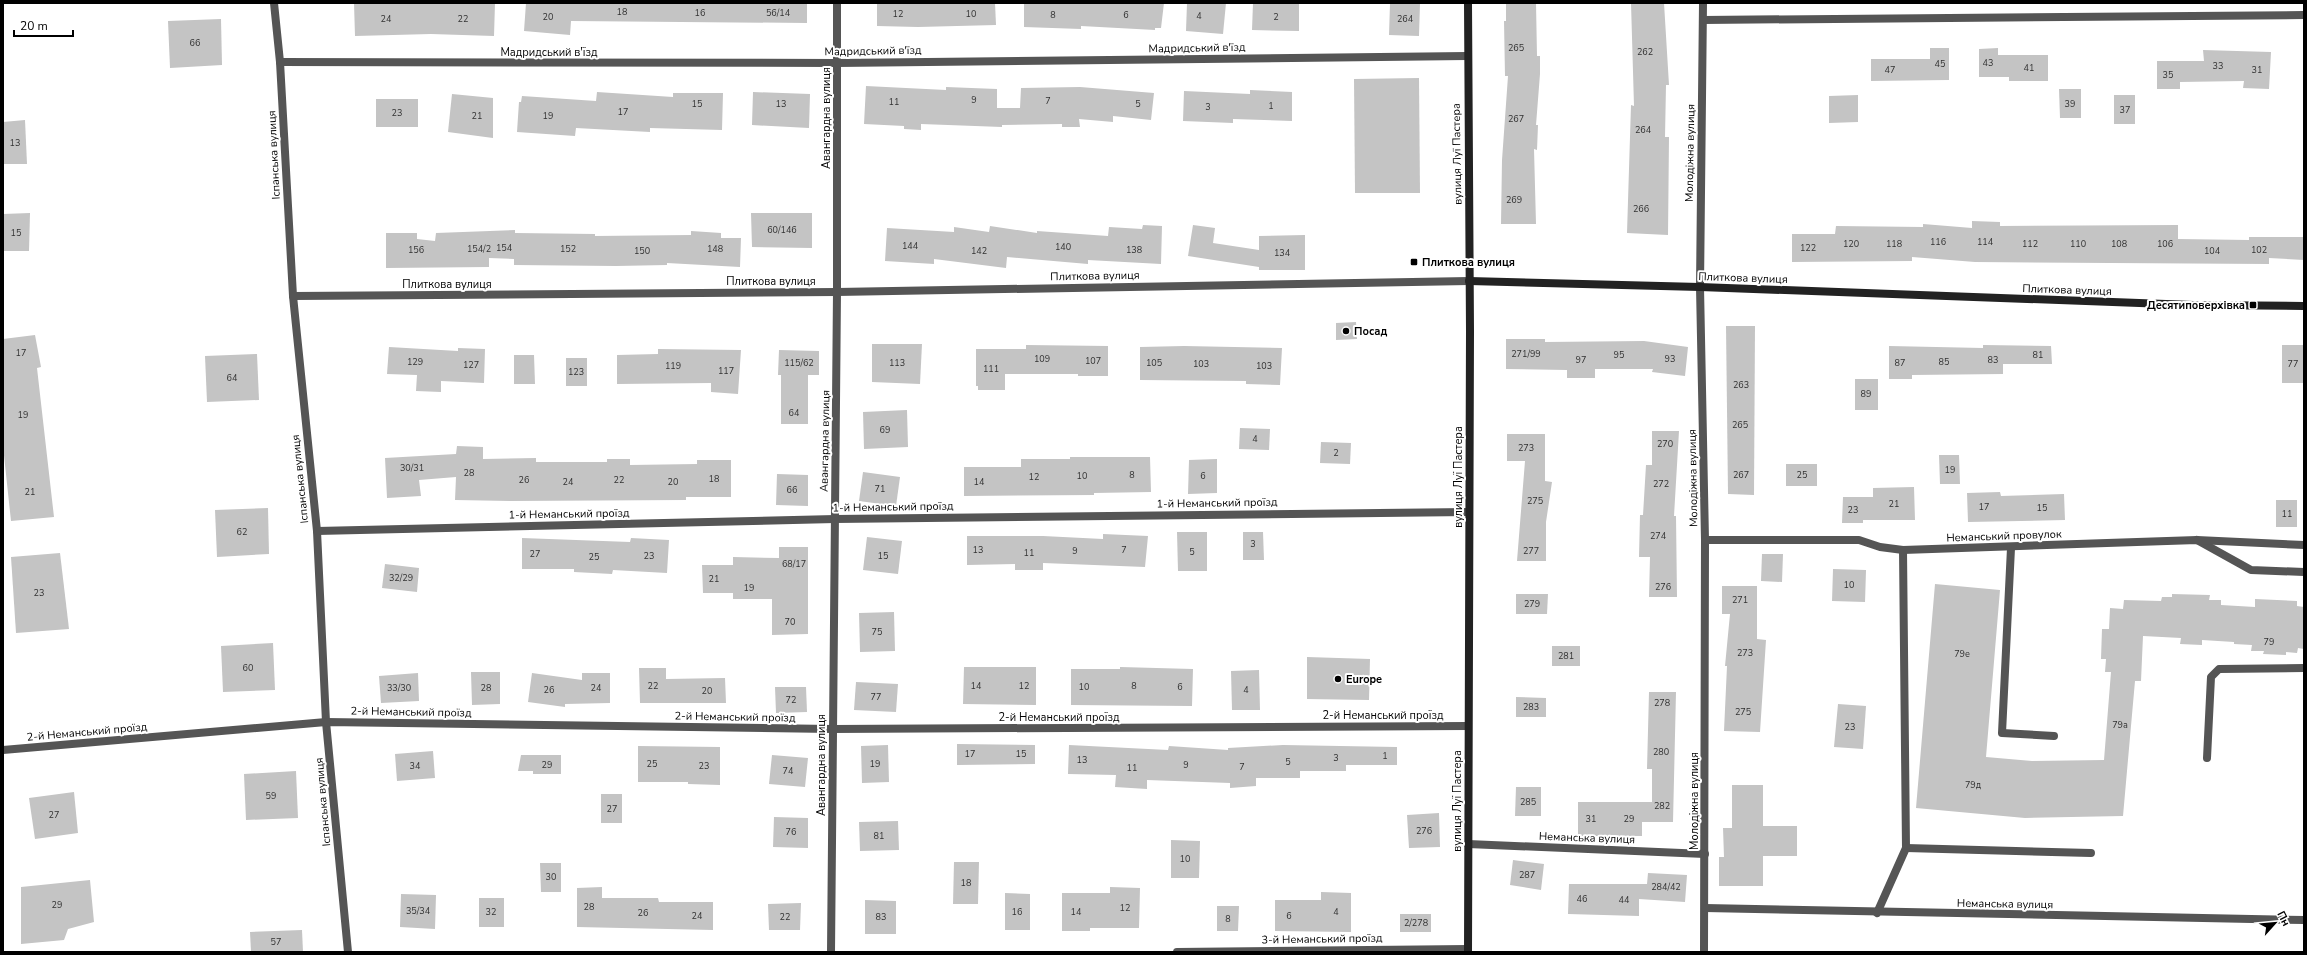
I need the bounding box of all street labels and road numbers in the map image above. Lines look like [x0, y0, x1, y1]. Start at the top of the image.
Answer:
street label: Мадридський в'їзд [1148, 40, 1246, 56]
street label: Мадридський в'їзд [824, 43, 922, 59]
street label: Мадридський в'їзд [500, 45, 598, 60]
street label: Авангардна вулиця [819, 67, 834, 169]
street label: вулиця Луї Пастера [1449, 103, 1465, 205]
street label: Молодіжна вулиця [1682, 104, 1698, 202]
street label: Іспанська вулиця [264, 110, 284, 200]
street label: Плиткова вулиця [1050, 268, 1140, 284]
street label: Плиткова вулиця [1698, 269, 1788, 287]
street label: Плиткова вулиця [726, 274, 816, 289]
street label: Плиткова вулиця [402, 277, 492, 292]
street label: Плиткова вулиця [2022, 281, 2112, 299]
street label: Авангардна вулиця [817, 390, 833, 492]
street label: вулиця Луї Пастера [1451, 426, 1466, 528]
street label: Молодіжна вулиця [1685, 429, 1701, 527]
street label: Іспанська вулиця [288, 434, 312, 524]
street label: 1-й Неманський проїзд [1156, 494, 1278, 512]
street label: 1-й Неманський проїзд [832, 498, 954, 516]
street label: 1-й Неманський проїзд [508, 505, 630, 523]
street label: Неманський провулок [1946, 526, 2062, 546]
street label: 2-й Неманський проїзд [350, 703, 472, 721]
street label: 2-й Неманський проїзд [674, 708, 796, 726]
street label: 2-й Неманський проїзд [1323, 708, 1444, 723]
street label: 2-й Неманський проїзд [999, 710, 1120, 725]
street label: Авангардна вулиця [814, 714, 829, 816]
street label: 2-й Неманський проїзд [26, 719, 148, 745]
street label: вулиця Луї Пастера [1450, 750, 1465, 852]
street label: Молодіжна вулиця [1687, 752, 1702, 850]
street label: Іспанська вулиця [312, 757, 334, 847]
street label: Неманська вулиця [1539, 829, 1635, 847]
street label: Неманська вулиця [1957, 896, 2053, 912]
street label: 3-й Неманський проїзд [1261, 930, 1383, 948]

